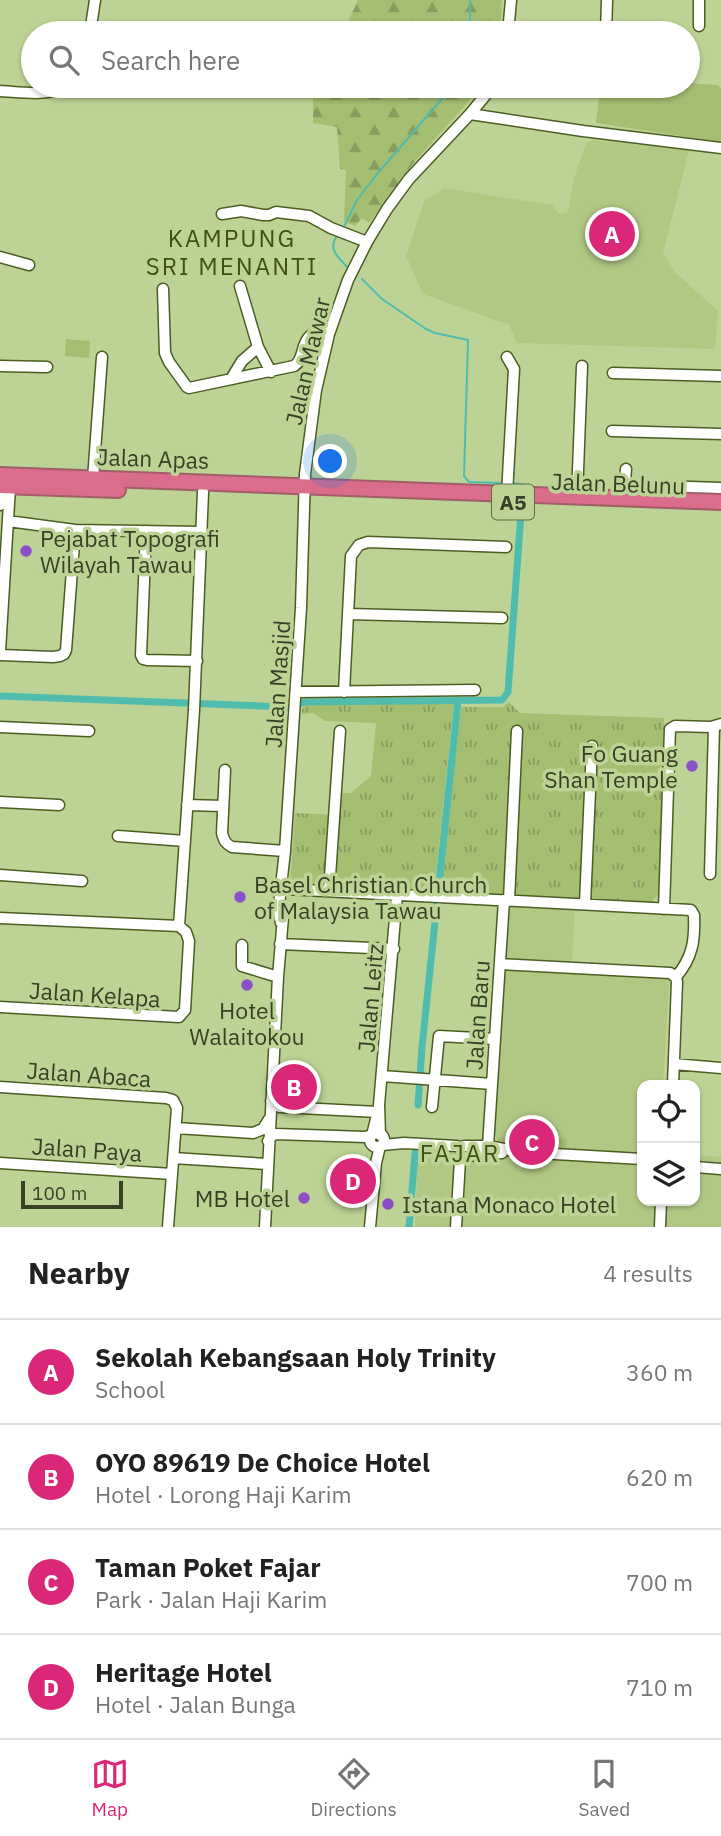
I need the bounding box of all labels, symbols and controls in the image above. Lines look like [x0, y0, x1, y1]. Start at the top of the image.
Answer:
search box [21, 21, 700, 98]
icon: search [45, 41, 83, 79]
text: Search here [101, 43, 240, 77]
pin: A [589, 208, 635, 260]
district label: KAMPUNG SRI MENANTI [146, 222, 318, 282]
street label: Jalan Mawar [278, 294, 336, 428]
street label: Jalan Apas [96, 441, 210, 475]
your location [313, 444, 347, 478]
street label: Jalan Belunu [550, 466, 686, 500]
road number: A5 [492, 484, 534, 520]
place label: Pejabat Topografi Wilayah Tawau [40, 523, 220, 579]
marker: Pejabat Topografi Wilayah Tawau [18, 543, 34, 559]
street label: Jalan Masjid [258, 619, 296, 749]
place label: Fo Guang Shan Temple [544, 738, 678, 794]
marker: Fo Guang Shan Temple [684, 758, 700, 774]
place label: Basel Christian Church of Malaysia Tawau [254, 869, 487, 925]
marker: Basel Christian Church of Malaysia Tawau [232, 889, 248, 905]
street label: Jalan Leitz [350, 942, 390, 1054]
street label: Jalan Baru [458, 959, 496, 1071]
street label: Jalan Kelapa [28, 974, 162, 1014]
marker: Hotel Walaitokou [239, 977, 255, 993]
place label: Hotel Walaitokou [189, 995, 305, 1051]
street label: Jalan Abaca [25, 1055, 153, 1093]
pin: B [271, 1061, 317, 1113]
map controls [637, 1080, 700, 1206]
button: locate [637, 1080, 700, 1143]
pin: C [509, 1116, 555, 1168]
street label: Jalan Paya [31, 1130, 143, 1168]
district label: FAJAR [420, 1137, 500, 1169]
button: layers [637, 1143, 700, 1206]
pin: D [330, 1155, 376, 1207]
scale bar [21, 1178, 122, 1210]
text: 100 m [32, 1181, 87, 1205]
place label: MB Hotel [195, 1183, 290, 1213]
place label: Istana Monaco Hotel [402, 1189, 616, 1219]
marker: MB Hotel [296, 1190, 312, 1206]
marker: Istana Monaco Hotel [380, 1196, 396, 1212]
text: Nearby [28, 1253, 130, 1292]
text: 4 results [603, 1258, 693, 1288]
text: Sekolah Kebangsaan Holy Trinity [95, 1340, 496, 1374]
text: A [43, 1357, 59, 1387]
text: 360 m [626, 1357, 693, 1387]
text: School [95, 1374, 165, 1404]
text: OYO 89619 De Choice Hotel [95, 1445, 430, 1479]
text: B [43, 1462, 59, 1492]
text: 620 m [626, 1462, 693, 1492]
text: Hotel · Lorong Haji Karim [95, 1479, 352, 1509]
text: Taman Poket Fajar [95, 1550, 321, 1584]
text: C [44, 1567, 58, 1597]
text: 700 m [626, 1567, 693, 1597]
text: Park · Jalan Haji Karim [95, 1584, 327, 1614]
text: Heritage Hotel [95, 1655, 272, 1689]
text: D [43, 1672, 59, 1702]
text: 710 m [626, 1672, 693, 1702]
text: Hotel · Jalan Bunga [95, 1689, 296, 1719]
tab: Map [91, 1755, 129, 1821]
tab: Directions [310, 1755, 397, 1821]
tab: Saved [579, 1755, 630, 1821]

